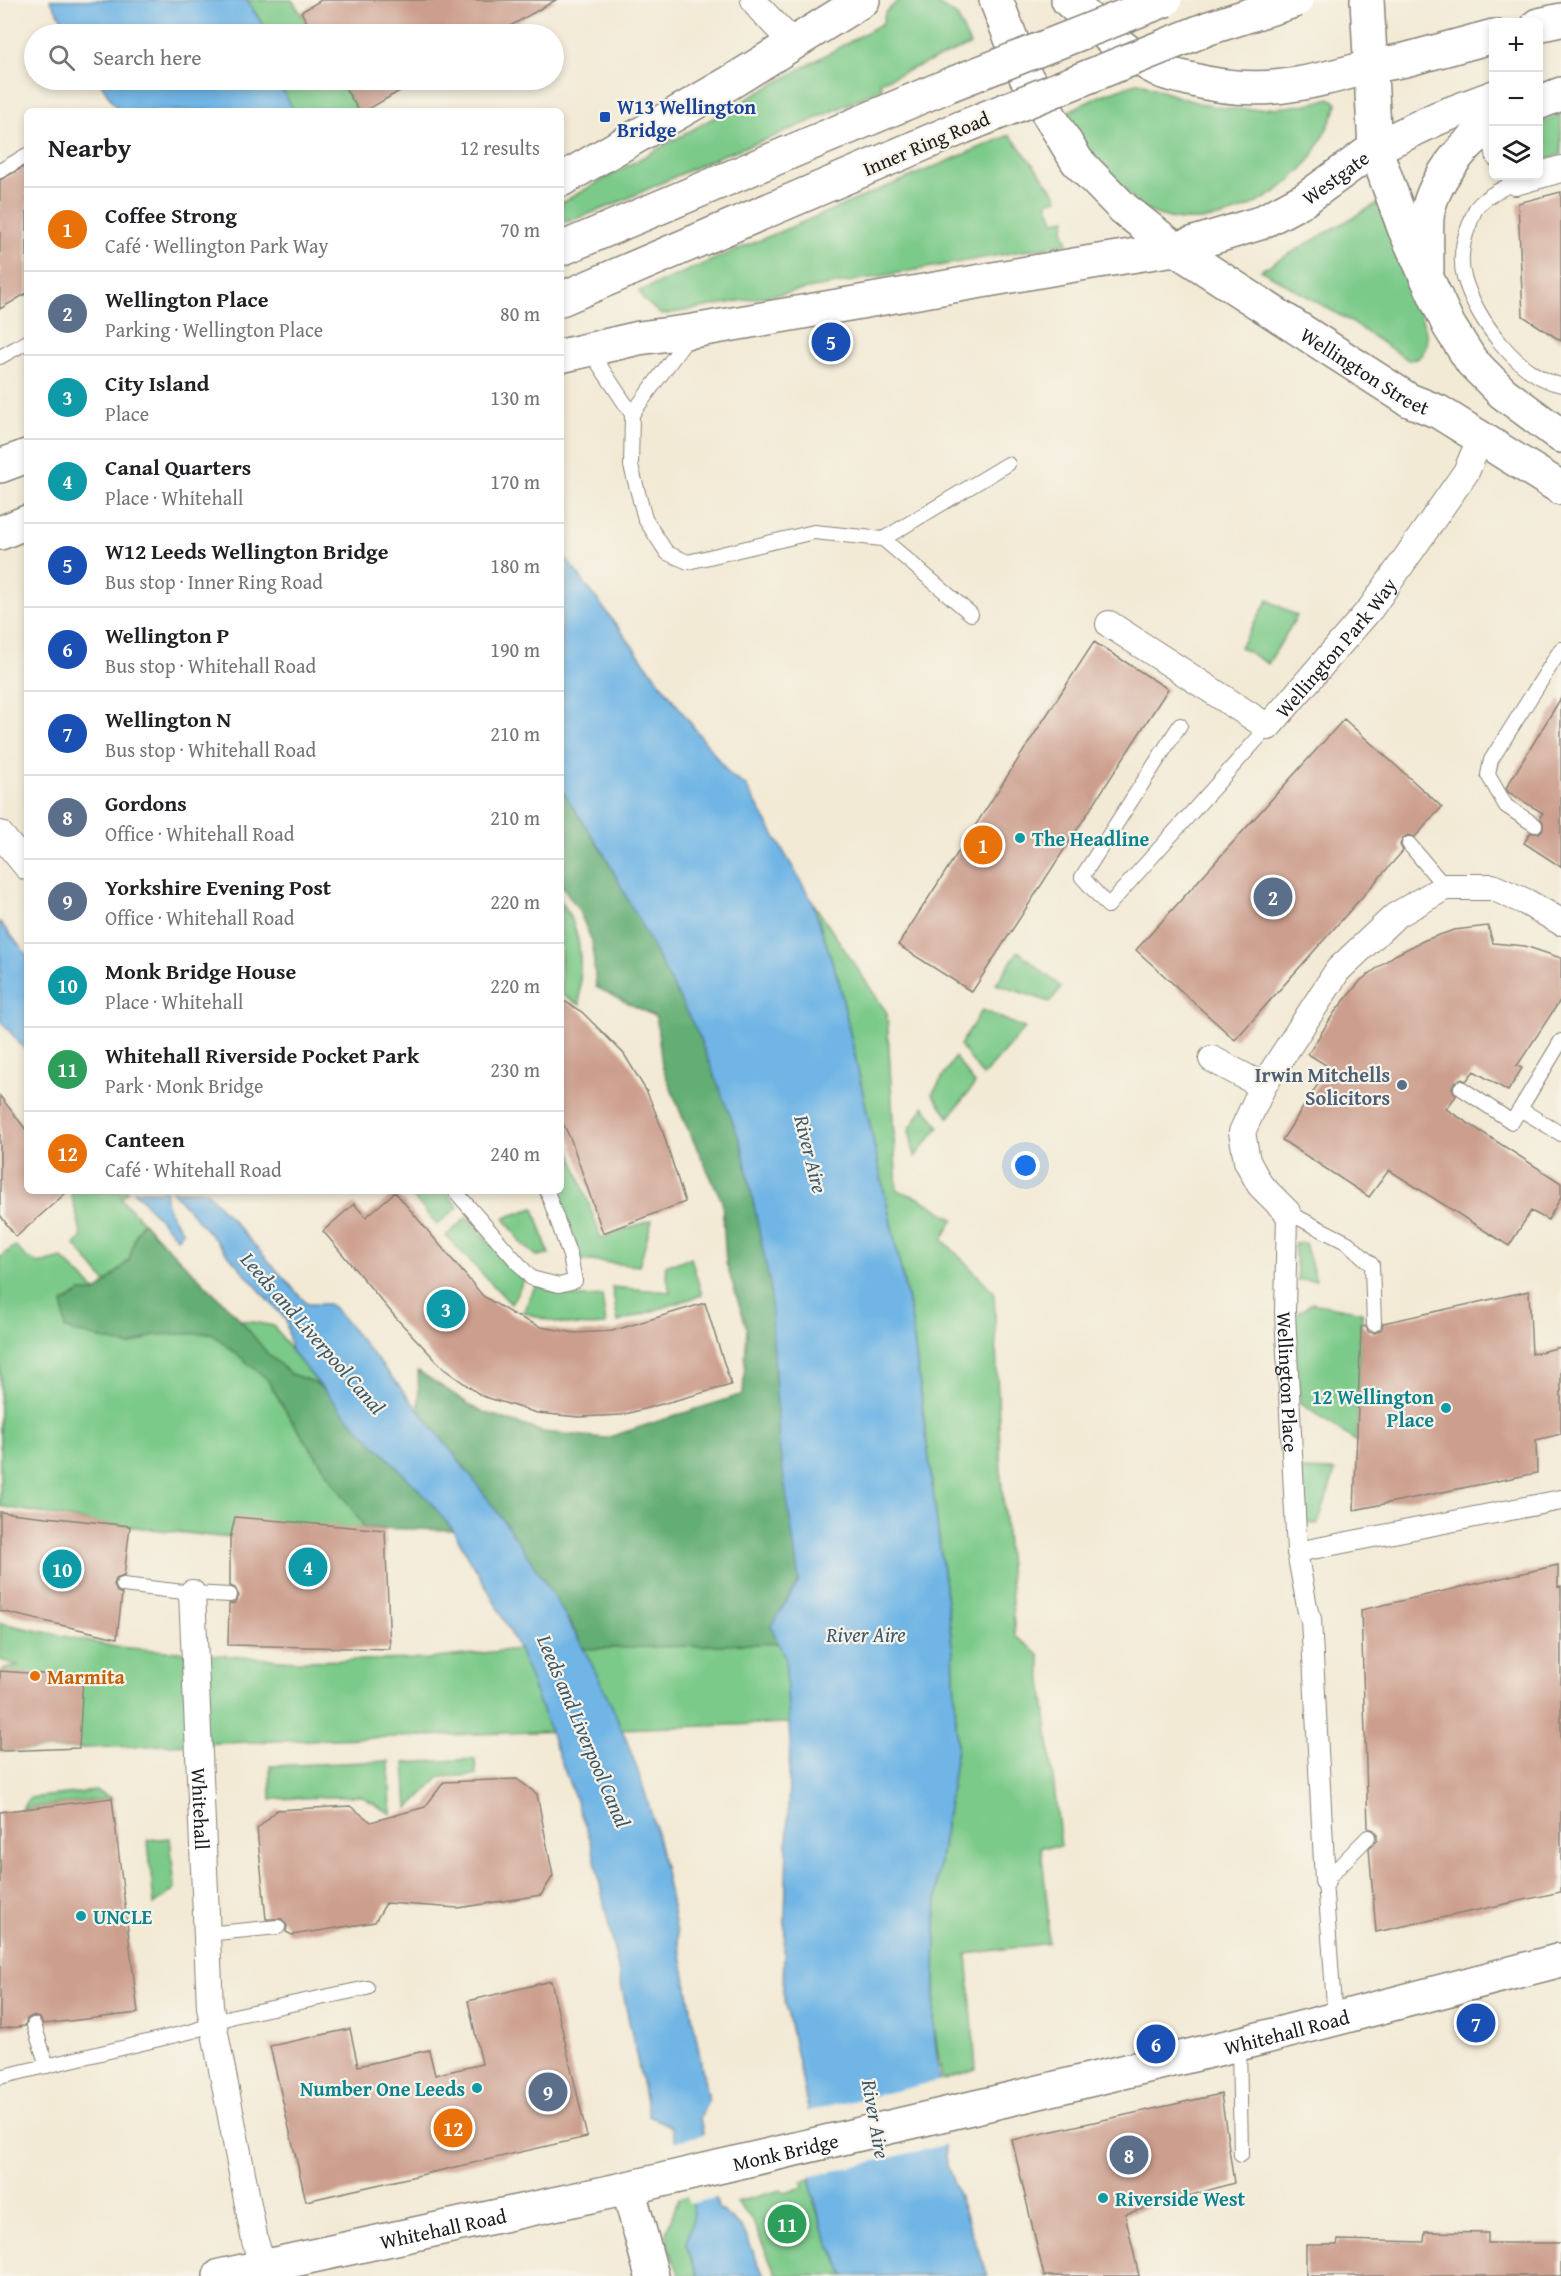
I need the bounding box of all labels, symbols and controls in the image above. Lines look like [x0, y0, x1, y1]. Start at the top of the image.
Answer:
map controls [1489, 18, 1543, 180]
button: + [1489, 18, 1543, 72]
search box [24, 24, 564, 90]
icon: search [45, 41, 78, 74]
text: Search here [93, 41, 202, 73]
button: − [1489, 72, 1543, 126]
place label: W13 Wellington Bridge [617, 92, 756, 144]
street label: Inner Ring Road [858, 103, 994, 183]
marker: W13 Wellington Bridge [598, 110, 612, 124]
button: layers [1489, 126, 1543, 180]
text: Nearby [48, 128, 131, 167]
text: 12 results [460, 133, 540, 162]
street label: Westgate [1296, 143, 1375, 211]
text: Coffee Strong [105, 199, 237, 231]
text: 1 [62, 215, 73, 244]
text: 70 m [500, 215, 540, 244]
text: Café · Wellington Park Way [105, 231, 328, 260]
text: Wellington Place [105, 283, 268, 315]
text: 2 [62, 299, 73, 328]
text: 80 m [500, 299, 540, 328]
text: Parking · Wellington Place [105, 315, 323, 344]
street label: Wellington Street [1295, 319, 1434, 421]
pin: 5 [812, 320, 850, 364]
text: City Island [105, 367, 209, 399]
text: 3 [62, 383, 73, 412]
text: 130 m [490, 383, 540, 412]
text: Place [105, 399, 149, 428]
text: Canal Quarters [105, 451, 251, 483]
text: 4 [62, 467, 73, 496]
text: 170 m [490, 467, 540, 496]
text: Place · Whitehall [105, 483, 243, 512]
text: W12 Leeds Wellington Bridge [105, 535, 388, 567]
text: 5 [62, 551, 73, 580]
text: 180 m [490, 551, 540, 580]
text: Bus stop · Inner Ring Road [105, 567, 323, 596]
street label: Wellington Park Way [1268, 571, 1403, 724]
text: Wellington P [105, 619, 229, 651]
text: 6 [62, 635, 73, 664]
text: 190 m [490, 635, 540, 664]
text: Bus stop · Whitehall Road [105, 651, 316, 680]
text: Wellington N [105, 703, 231, 735]
text: 7 [62, 719, 73, 748]
text: 210 m [490, 719, 540, 748]
text: Bus stop · Whitehall Road [105, 735, 316, 764]
text: Gordons [105, 787, 187, 819]
text: 8 [62, 803, 73, 832]
text: 210 m [490, 803, 540, 832]
text: Office · Whitehall Road [105, 819, 294, 848]
pin: 1 [964, 822, 1002, 868]
place label: The Headline [1032, 824, 1149, 853]
marker: The Headline [1013, 831, 1027, 845]
text: Yorkshire Evening Post [105, 871, 331, 903]
pin: 2 [1254, 874, 1292, 920]
text: 9 [62, 887, 73, 916]
text: 220 m [490, 887, 540, 916]
text: Office · Whitehall Road [105, 903, 294, 932]
text: Monk Bridge House [105, 955, 296, 987]
text: 10 [57, 971, 78, 1000]
text: 220 m [490, 971, 540, 1000]
text: Place · Whitehall [105, 987, 243, 1016]
text: Whitehall Riverside Pocket Park [105, 1039, 419, 1071]
text: 11 [57, 1055, 78, 1084]
text: 230 m [490, 1055, 540, 1084]
place label: Irwin Mitchells Solicitors [1255, 1060, 1390, 1112]
text: Park · Monk Bridge [105, 1071, 263, 1100]
marker: Irwin Mitchells Solicitors [1395, 1078, 1409, 1092]
water label: River Aire [786, 1111, 836, 1196]
text: Canteen [105, 1123, 185, 1155]
text: 12 [57, 1139, 78, 1168]
text: 240 m [490, 1139, 540, 1168]
your location [1011, 1151, 1040, 1180]
text: Café · Whitehall Road [105, 1155, 282, 1184]
water label: Leeds and Liverpool Canal [233, 1244, 393, 1421]
pin: 3 [426, 1286, 466, 1332]
street label: Wellington Place [1270, 1311, 1306, 1453]
place label: 12 Wellington Place [1312, 1382, 1434, 1434]
marker: 12 Wellington Place [1439, 1401, 1453, 1415]
pin: 4 [288, 1544, 328, 1590]
pin: 10 [42, 1546, 82, 1592]
water label: River Aire [825, 1619, 906, 1650]
water label: Leeds and Liverpool Canal [529, 1629, 639, 1832]
place label: Marmita [47, 1662, 126, 1691]
marker: Marmita [28, 1669, 42, 1683]
street label: Whitehall [185, 1767, 218, 1851]
place label: UNCLE [93, 1902, 153, 1931]
marker: UNCLE [74, 1909, 88, 1923]
pin: 7 [1456, 2000, 1496, 2046]
street label: Whitehall Road [1221, 2001, 1352, 2062]
pin: 6 [1136, 2022, 1176, 2066]
pin: 9 [528, 2070, 568, 2114]
place label: Number One Leeds [300, 2074, 465, 2103]
water label: River Aire [854, 2076, 898, 2161]
marker: Number One Leeds [470, 2081, 484, 2095]
pin: 12 [434, 2106, 472, 2150]
street label: Monk Bridge [730, 2125, 841, 2178]
pin: 8 [1110, 2132, 1148, 2178]
place label: Riverside West [1115, 2184, 1246, 2213]
marker: Riverside West [1096, 2191, 1110, 2205]
street label: Whitehall Road [377, 2200, 509, 2256]
pin: 11 [768, 2202, 806, 2246]

